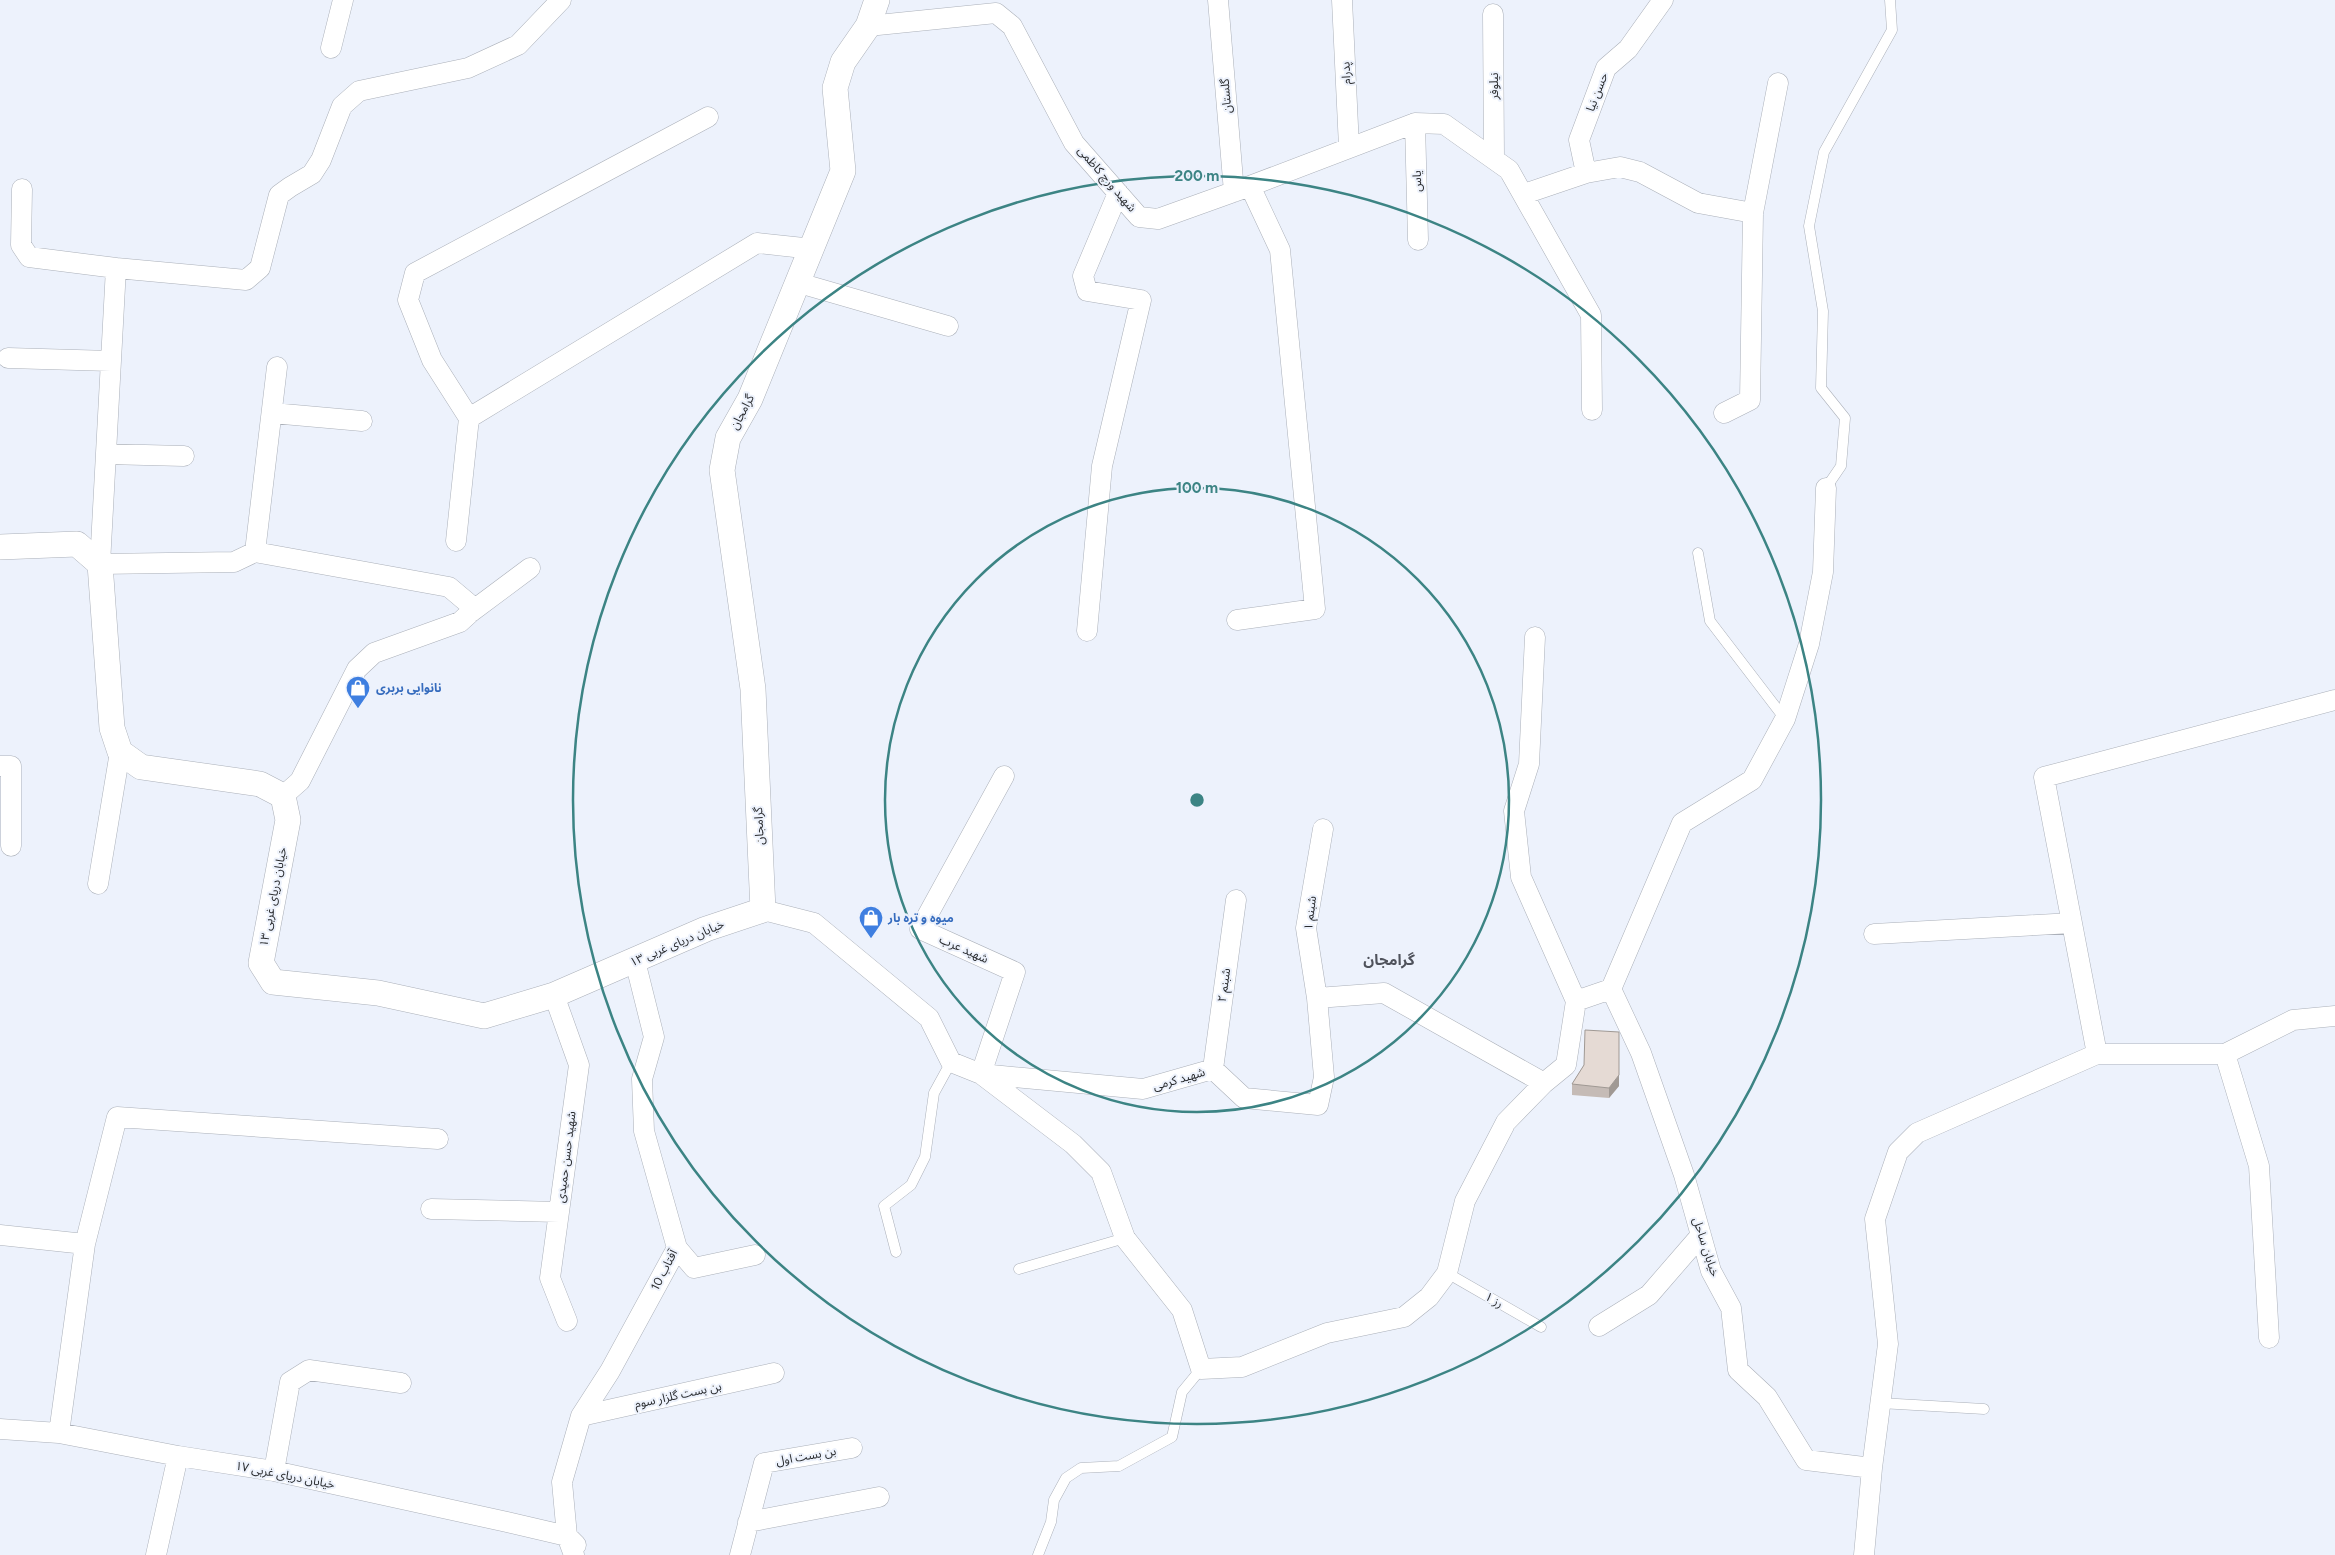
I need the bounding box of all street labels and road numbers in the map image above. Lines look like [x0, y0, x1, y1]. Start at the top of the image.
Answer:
street label: پدرام [1338, 61, 1356, 85]
street label: حسن نیا [1583, 71, 1611, 113]
street label: نیلوفر [1487, 72, 1501, 101]
street label: گلستان [1217, 77, 1234, 114]
street label: شهید ورچ کاظمی [1073, 143, 1139, 216]
street label: یاس [1410, 170, 1424, 192]
street label: گرامجان [727, 391, 758, 432]
street label: گرامجان [751, 806, 767, 845]
street label: خیابان دریای غربی ۱۳ [256, 846, 290, 948]
street label: شبنم ۱ [1301, 895, 1321, 931]
street label: خیابان دریای غربی ۱۳ [628, 917, 726, 969]
street label: شهید عرب [937, 932, 991, 966]
street label: شبنم ۲ [1215, 967, 1235, 1003]
street label: شهید کرمی [1151, 1065, 1207, 1093]
street label: شهید حسن حمیدی [553, 1110, 579, 1204]
street label: خیابان ساحل [1690, 1216, 1722, 1279]
street label: آفتاب 10 [648, 1247, 681, 1293]
street label: رز ۱ [1482, 1289, 1506, 1311]
street label: بن بست گلزار سوم [633, 1379, 723, 1413]
street label: بن بست اول [775, 1444, 837, 1468]
street label: خیابان دریای غربی ۱۷ [234, 1458, 336, 1492]

